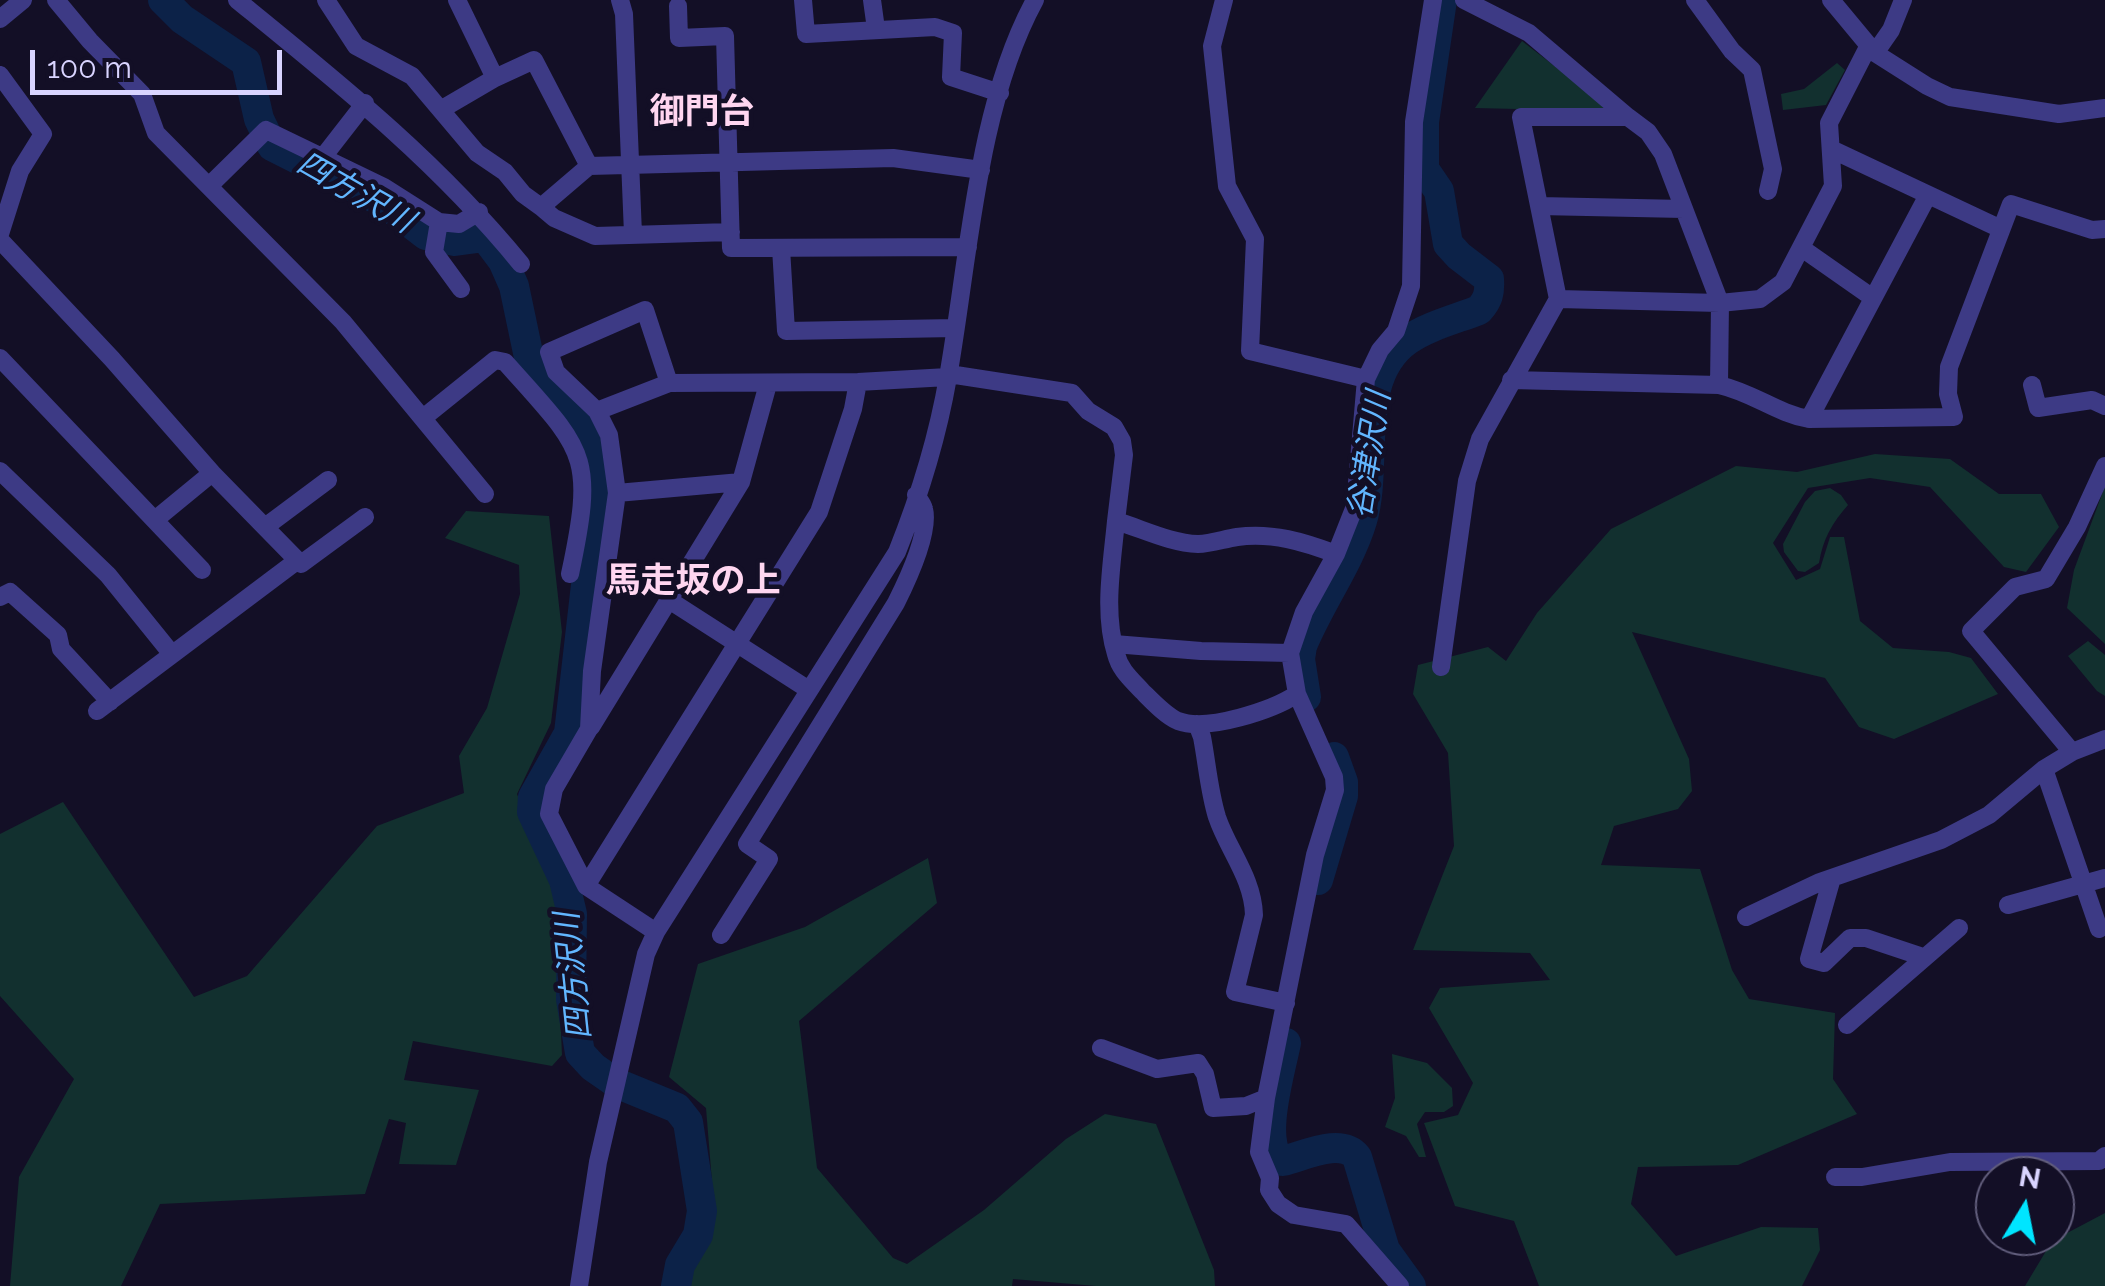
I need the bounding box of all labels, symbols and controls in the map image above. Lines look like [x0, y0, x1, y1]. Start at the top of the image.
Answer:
scale bar [35, 30, 288, 92]
text: 100 m [47, 50, 132, 85]
district label: 御門台 [650, 91, 754, 133]
water label: 四方沢川 [290, 144, 420, 242]
water label: 谷津沢川 [1341, 389, 1399, 521]
district label: 馬走坂の上 [606, 560, 780, 602]
water label: 四方沢川 [548, 910, 600, 1042]
north arrow [1975, 1156, 2075, 1256]
text: N [2017, 1160, 2043, 1196]

